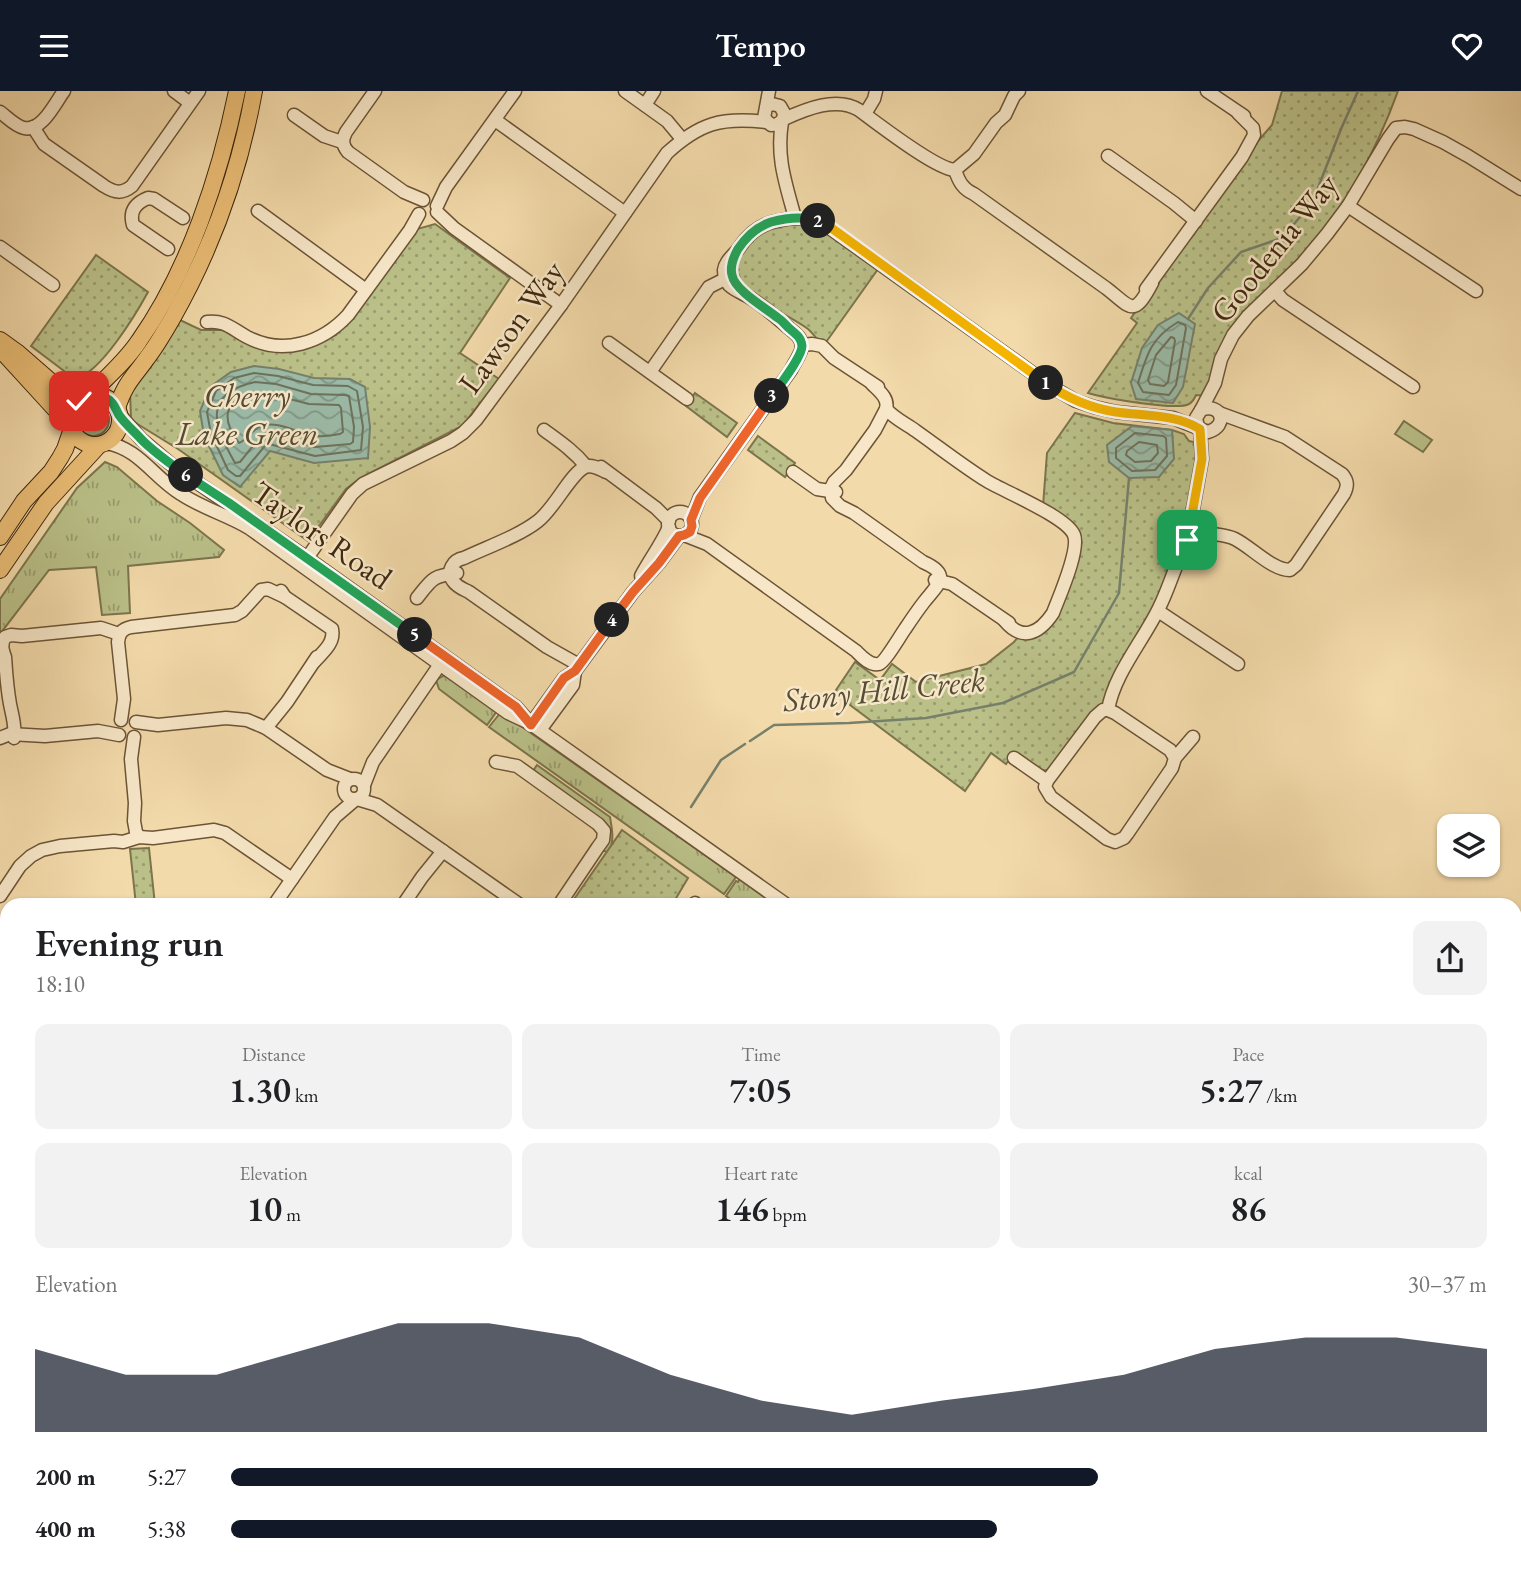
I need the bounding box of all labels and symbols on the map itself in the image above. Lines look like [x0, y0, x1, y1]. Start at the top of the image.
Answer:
street label: Goodenia Way [1201, 164, 1348, 331]
pin: 2 [800, 204, 836, 239]
street label: Lawson Way [449, 251, 574, 402]
pin: 1 [1028, 365, 1064, 401]
pin [49, 371, 109, 431]
water label: Cherry Lake Green [175, 374, 318, 455]
pin: 3 [754, 379, 790, 413]
pin: 6 [168, 457, 204, 493]
street label: Taylors Road [243, 471, 401, 599]
pin [1157, 510, 1217, 570]
pin: 4 [594, 603, 630, 637]
pin: 5 [398, 617, 432, 653]
water label: Stony Hill Creek [780, 658, 987, 722]

